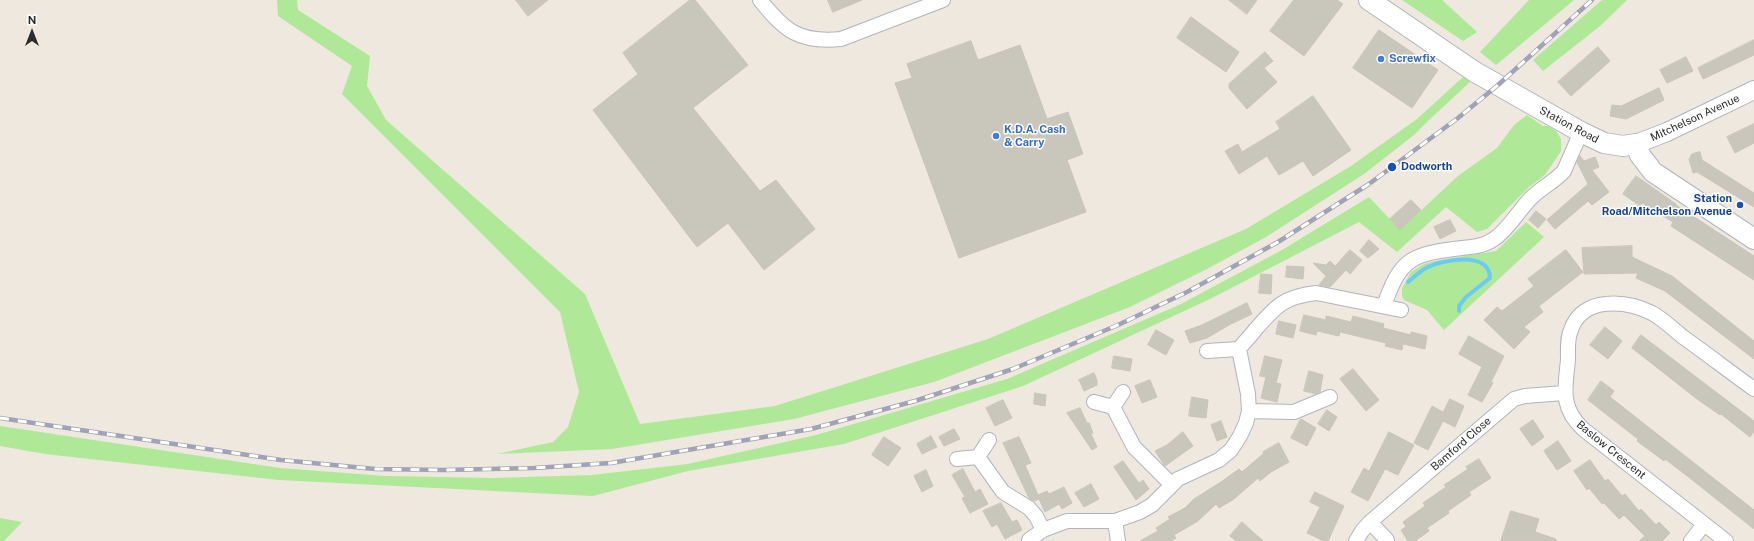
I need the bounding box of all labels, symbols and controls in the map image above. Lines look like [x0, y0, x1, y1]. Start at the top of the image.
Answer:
north arrow [12, 12, 52, 52]
text: N [28, 14, 36, 26]
place label: Screwfix [1389, 52, 1436, 66]
marker: Screwfix [1376, 54, 1386, 64]
street label: Mitchelson Avenue [1648, 92, 1742, 144]
street label: Station Road [1537, 104, 1601, 146]
place label: K.D.A. Cash & Carry [1004, 123, 1066, 149]
marker: K.D.A. Cash & Carry [991, 131, 1001, 141]
place label: Dodworth [1401, 160, 1452, 174]
marker: Dodworth [1386, 161, 1398, 173]
place label: Station Road/Mitchelson Avenue [1602, 192, 1732, 218]
marker: Station Road/Mitchelson Avenue [1735, 200, 1745, 210]
street label: Bamford Close [1428, 414, 1494, 474]
street label: Baslow Crescent [1574, 418, 1648, 482]

